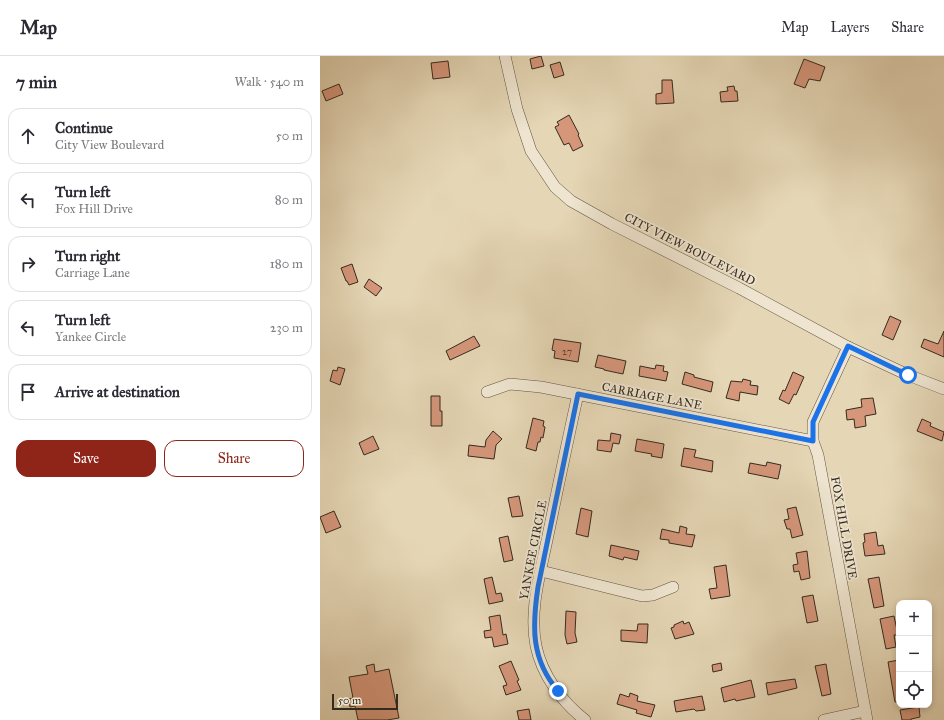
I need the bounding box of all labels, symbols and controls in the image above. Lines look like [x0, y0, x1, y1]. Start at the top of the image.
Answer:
text: Map [20, 16, 57, 39]
text: Map [781, 19, 809, 36]
text: Layers [831, 19, 869, 36]
text: Share [891, 19, 924, 36]
text: 7 min [16, 72, 57, 93]
text: Walk · 540 m [235, 74, 304, 90]
text: Continue [55, 119, 113, 137]
icon: ahead [17, 125, 39, 147]
text: 50 m [276, 128, 303, 144]
text: City View Boulevard [55, 137, 164, 153]
text: Turn left [55, 183, 111, 201]
icon: left [17, 189, 39, 211]
text: 80 m [275, 192, 303, 208]
text: Fox Hill Drive [55, 201, 133, 217]
street label: CITY VIEW BOULEVARD [622, 210, 758, 288]
text: Turn right [55, 247, 120, 265]
icon: right [17, 253, 39, 275]
text: 180 m [270, 256, 303, 272]
text: Carriage Lane [55, 265, 130, 281]
text: Turn left [55, 311, 111, 329]
icon: left [17, 317, 39, 339]
text: 230 m [270, 320, 303, 336]
text: Yankee Circle [55, 329, 126, 345]
house number: 27 [562, 346, 572, 358]
route start [899, 366, 917, 384]
street label: CARRIAGE LANE [601, 379, 704, 413]
icon: arrive [17, 381, 39, 403]
text: Arrive at destination [55, 383, 180, 401]
button: Save [16, 440, 156, 477]
button: Share [164, 440, 304, 477]
street label: FOX HILL DRIVE [828, 475, 860, 581]
street label: YANKEE CIRCLE [516, 499, 550, 601]
map controls [896, 600, 932, 708]
button: + [896, 600, 932, 636]
button: − [896, 636, 932, 672]
button: locate [896, 672, 932, 708]
route end [549, 682, 567, 700]
scale bar [332, 692, 398, 711]
text: 50 m [338, 694, 361, 707]

